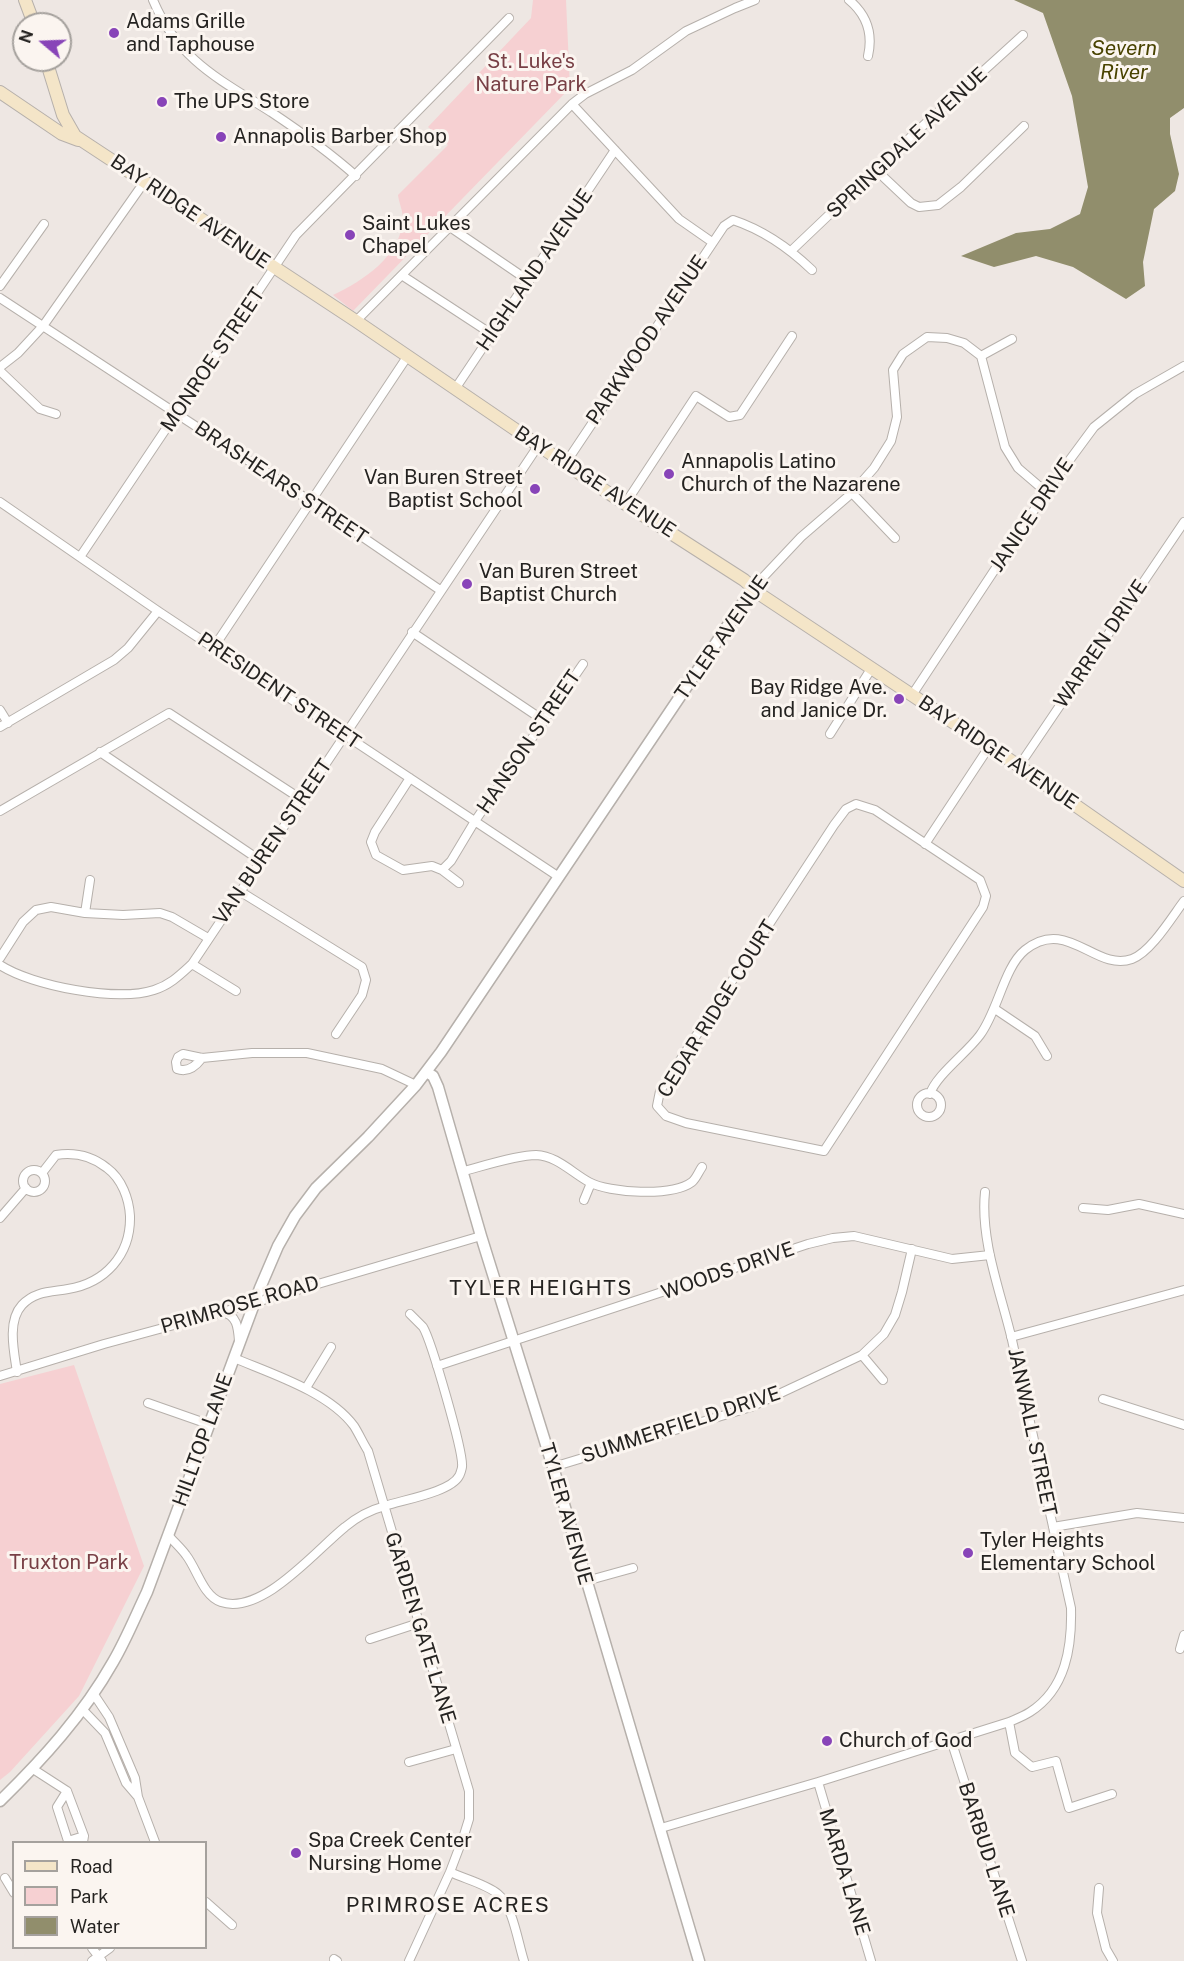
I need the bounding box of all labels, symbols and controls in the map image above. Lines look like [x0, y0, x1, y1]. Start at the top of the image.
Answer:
place label: Adams Grille and Taphouse [126, 10, 255, 57]
north arrow [12, 12, 72, 72]
marker: Adams Grille and Taphouse [107, 26, 121, 40]
text: N [15, 28, 37, 46]
water label: Severn River [1091, 36, 1157, 86]
park label: St. Luke's Nature Park [475, 50, 587, 97]
street label: SPRINGDALE AVENUE [822, 62, 992, 224]
place label: The UPS Store [174, 90, 310, 114]
marker: The UPS Store [155, 95, 169, 109]
place label: Annapolis Barber Shop [233, 125, 447, 149]
marker: Annapolis Barber Shop [214, 130, 228, 144]
street label: BAY RIDGE AVENUE [106, 150, 274, 274]
street label: HIGHLAND AVENUE [472, 184, 598, 356]
place label: Saint Lukes Chapel [362, 212, 471, 259]
marker: Saint Lukes Chapel [343, 228, 357, 242]
street label: PARKWOOD AVENUE [581, 251, 713, 429]
street label: MONROE STREET [156, 283, 270, 437]
street label: BRASHEARS STREET [190, 416, 372, 550]
street label: BAY RIDGE AVENUE [510, 421, 680, 543]
place label: Annapolis Latino Church of the Nazarene [681, 450, 901, 497]
street label: JANICE DRIVE [985, 454, 1079, 576]
place label: Van Buren Street Baptist School [364, 466, 523, 513]
marker: Annapolis Latino Church of the Nazarene [662, 467, 676, 481]
marker: Van Buren Street Baptist School [528, 482, 542, 496]
place label: Van Buren Street Baptist Church [479, 560, 638, 607]
street label: TYLER AVENUE [670, 571, 774, 705]
street label: WARREN DRIVE [1049, 575, 1153, 713]
marker: Van Buren Street Baptist Church [460, 577, 474, 591]
street label: PRESIDENT STREET [193, 627, 365, 755]
street label: HANSON STREET [472, 666, 586, 818]
place label: Bay Ridge Ave. and Janice Dr. [750, 676, 887, 723]
street label: BAY RIDGE AVENUE [914, 691, 1082, 815]
marker: Bay Ridge Ave. and Janice Dr. [892, 692, 906, 706]
street label: VAN BUREN STREET [209, 755, 337, 929]
street label: CEDAR RIDGE COURT [653, 916, 781, 1102]
street label: WOODS DRIVE [658, 1237, 798, 1305]
street label: PRIMROSE ROAD [158, 1271, 322, 1339]
district label: TYLER HEIGHTS [449, 1276, 633, 1302]
street label: JANWALL STREET [1002, 1346, 1062, 1518]
street label: HILLTOP LANE [168, 1370, 238, 1510]
street label: SUMMERFIELD DRIVE [578, 1381, 784, 1469]
street label: TYLER AVENUE [534, 1440, 598, 1588]
place label: Tyler Heights Elementary School [980, 1529, 1156, 1576]
street label: GARDEN GATE LANE [379, 1530, 461, 1726]
marker: Tyler Heights Elementary School [961, 1546, 975, 1560]
park label: Truxton Park [9, 1551, 129, 1575]
place label: Church of God [839, 1729, 972, 1753]
marker: Church of God [820, 1734, 834, 1748]
street label: BARBUD LANE [953, 1779, 1019, 1921]
street label: MARDA LANE [813, 1806, 875, 1938]
place label: Spa Creek Center Nursing Home [308, 1829, 472, 1876]
legend [12, 1841, 207, 1949]
marker: Spa Creek Center Nursing Home [289, 1846, 303, 1860]
text: Road [70, 1856, 113, 1877]
text: Park [70, 1886, 108, 1907]
district label: PRIMROSE ACRES [346, 1893, 550, 1919]
text: Water [70, 1916, 120, 1937]

